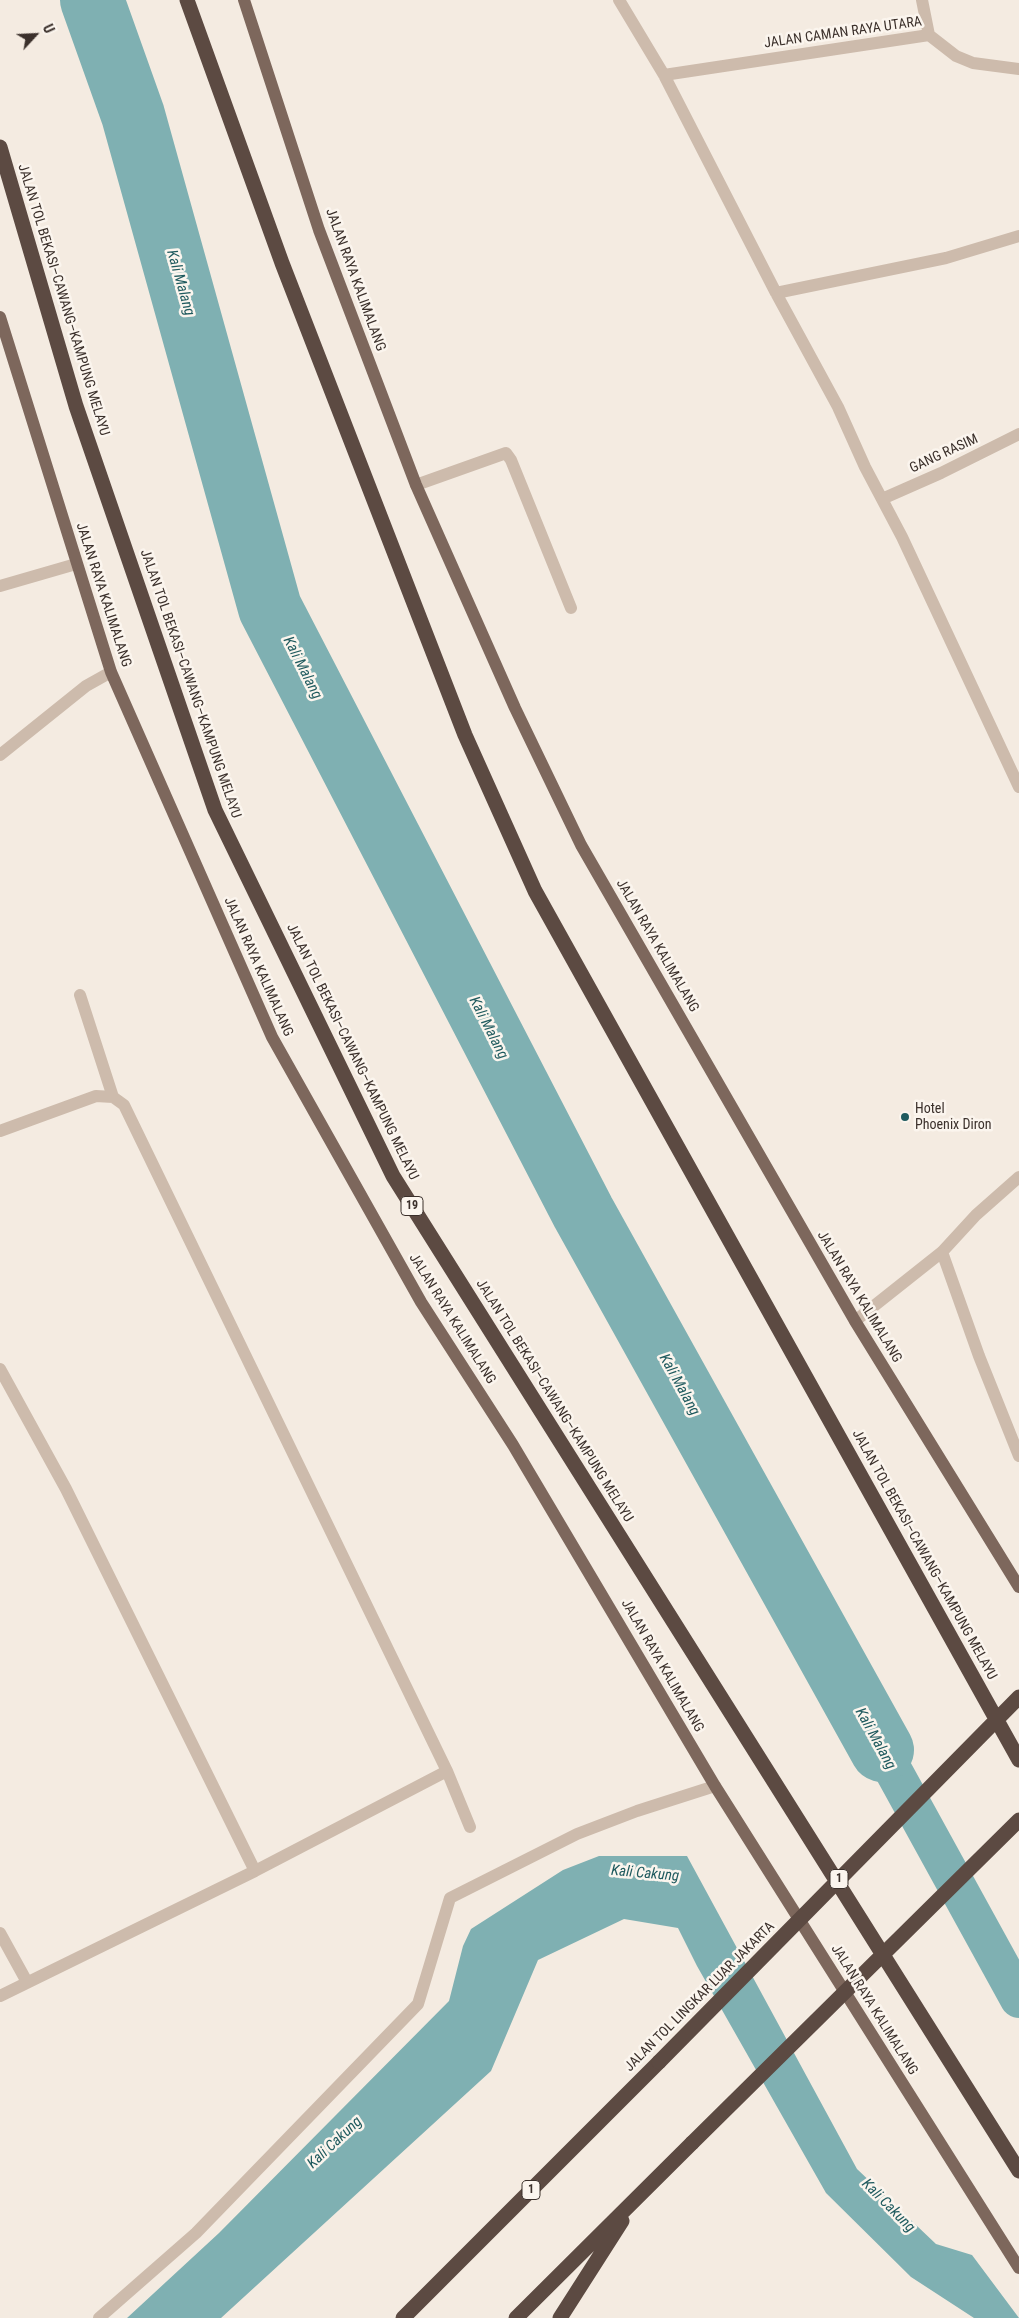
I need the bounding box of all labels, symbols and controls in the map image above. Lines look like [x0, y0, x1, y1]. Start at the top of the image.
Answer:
north arrow [10, 10, 60, 60]
street label: JALAN CAMAN RAYA UTARA [763, 14, 923, 52]
text: U [40, 22, 58, 36]
street label: JALAN TOL BEKASI–CAWANG–KAMPUNG MELAYU [14, 162, 112, 438]
street label: JALAN RAYA KALIMALANG [321, 206, 389, 354]
water label: Kali Malang [162, 248, 198, 318]
street label: GANG RASIM [907, 431, 981, 477]
street label: JALAN RAYA KALIMALANG [72, 521, 134, 669]
street label: JALAN TOL BEKASI–CAWANG–KAMPUNG MELAYU [136, 547, 244, 821]
water label: Kali Malang [279, 634, 325, 702]
street label: JALAN RAYA KALIMALANG [612, 877, 702, 1015]
street label: JALAN RAYA KALIMALANG [220, 895, 296, 1039]
street label: JALAN TOL BEKASI–CAWANG–KAMPUNG MELAYU [282, 921, 422, 1183]
water label: Kali Malang [465, 994, 511, 1062]
place label: Hotel Phoenix Diron [915, 1101, 992, 1134]
marker: Hotel Phoenix Diron [899, 1111, 911, 1123]
road number: 19 [401, 1196, 423, 1216]
street label: JALAN RAYA KALIMALANG [813, 1228, 905, 1366]
street label: JALAN RAYA KALIMALANG [405, 1251, 499, 1387]
street label: JALAN TOL BEKASI–CAWANG–KAMPUNG MELAYU [472, 1276, 636, 1526]
water label: Kali Malang [655, 1351, 703, 1419]
street label: JALAN TOL BEKASI–CAWANG–KAMPUNG MELAYU [848, 1427, 1000, 1683]
street label: JALAN RAYA KALIMALANG [617, 1597, 707, 1735]
water label: Kali Malang [851, 1705, 899, 1773]
water label: Kali Cakung [610, 1862, 680, 1886]
road number: 1 [830, 1870, 848, 1888]
street label: JALAN TOL LINGKAR LUAR JAKARTA [622, 1919, 778, 2075]
street label: JALAN RAYA KALIMALANG [827, 1942, 921, 2078]
water label: Kali Cakung [304, 2113, 366, 2173]
water label: Kali Cakung [858, 2176, 918, 2236]
road number: 1 [522, 2180, 540, 2200]

